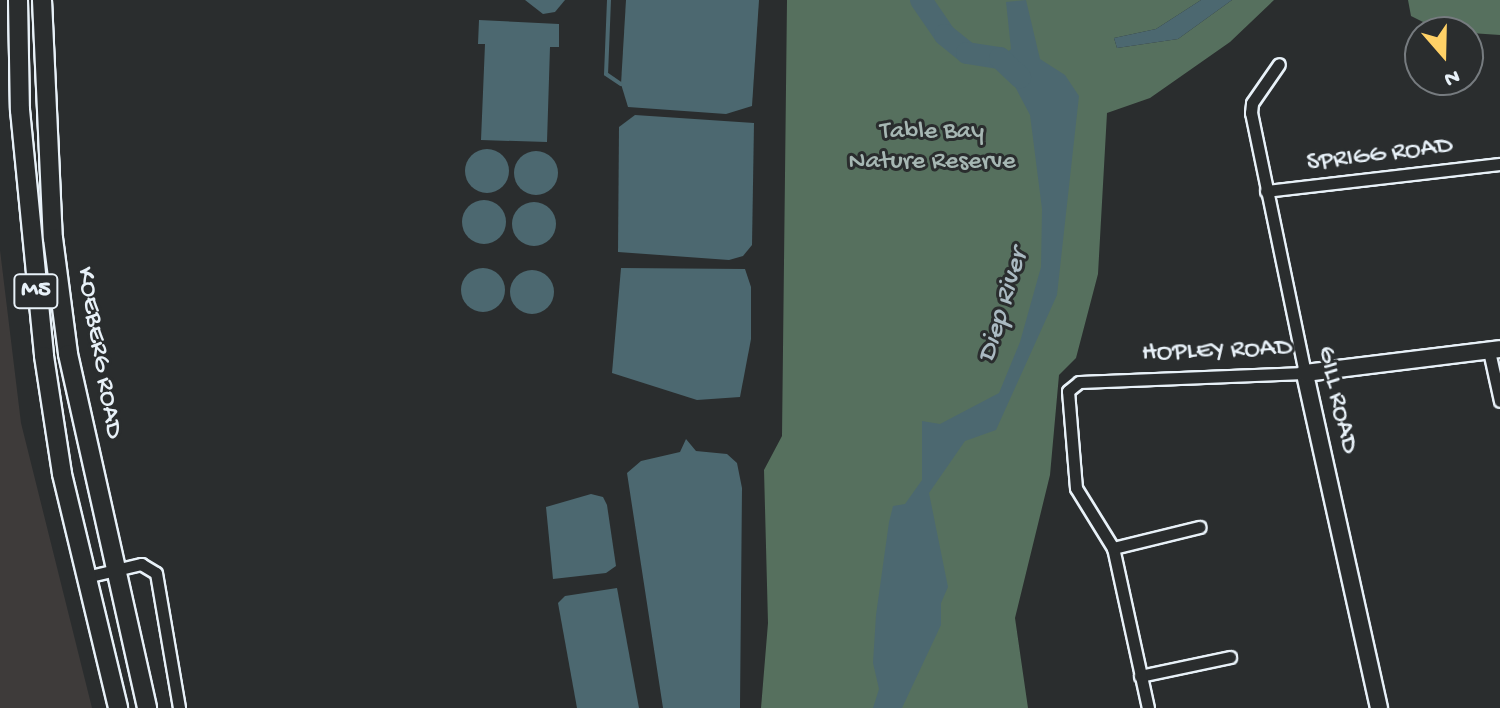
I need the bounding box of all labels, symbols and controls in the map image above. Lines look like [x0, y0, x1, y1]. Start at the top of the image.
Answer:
north arrow [1404, 16, 1484, 96]
text: N [1440, 62, 1463, 91]
park label: Table Bay Nature Reserve [848, 117, 1016, 178]
street label: SPRIGG ROAD [1305, 132, 1455, 180]
water label: Diep River [971, 245, 1037, 367]
street label: KOEBERG ROAD [68, 265, 128, 441]
road number: M5 [12, 271, 60, 311]
street label: HOPLEY ROAD [1141, 334, 1293, 370]
street label: GILL ROAD [1308, 343, 1364, 457]

